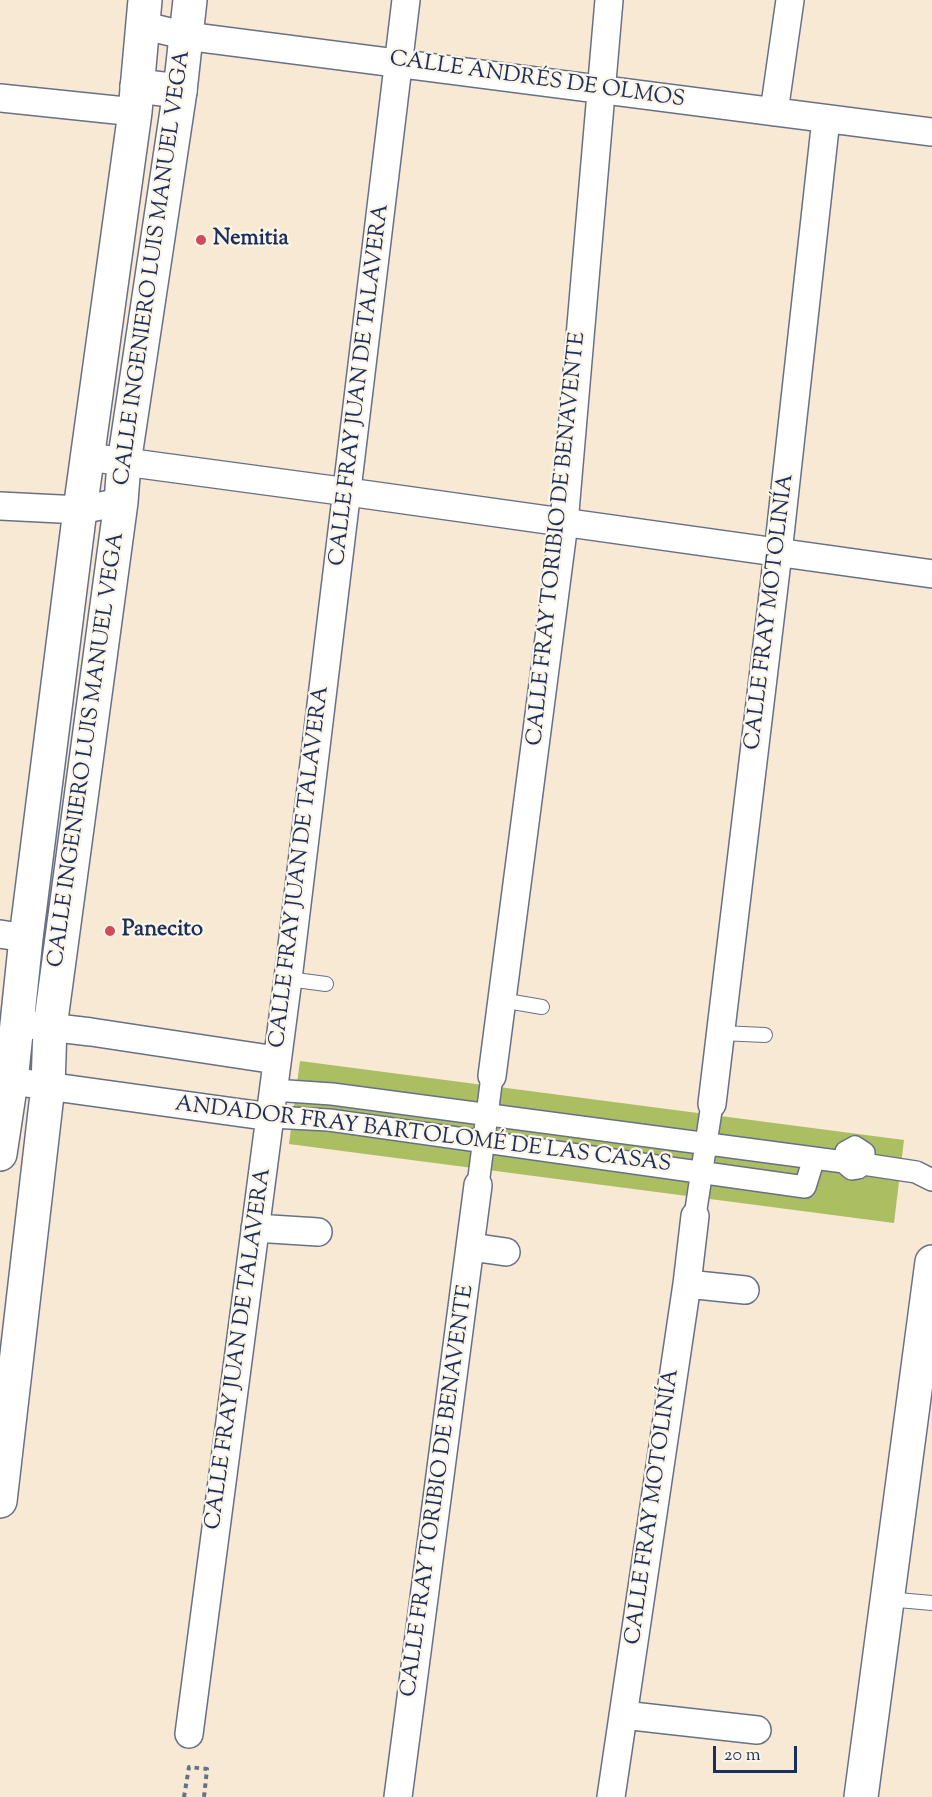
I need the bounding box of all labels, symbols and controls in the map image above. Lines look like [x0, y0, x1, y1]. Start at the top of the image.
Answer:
street label: CALLE ANDRÉS DE OLMOS [388, 47, 686, 115]
street label: CALLE INGENIERO LUIS MANUEL VEGA [110, 49, 198, 487]
street label: CALLE FRAY JUAN DE TALAVERA [326, 202, 396, 568]
place label: Nemitia [213, 227, 289, 253]
marker: Nemitia [194, 233, 208, 247]
street label: CALLE FRAY TORIBIO DE BENAVENTE [523, 331, 593, 747]
street label: CALLE FRAY MOTOLINÍA [741, 472, 801, 752]
street label: CALLE INGENIERO LUIS MANUEL VEGA [44, 531, 132, 969]
street label: CALLE FRAY JUAN DE TALAVERA [266, 684, 336, 1050]
place label: Panecito [122, 918, 203, 944]
marker: Panecito [103, 924, 117, 938]
street label: ANDADOR FRAY BARTOLOMÉ DE LAS CASAS [173, 1092, 673, 1180]
street label: CALLE FRAY JUAN DE TALAVERA [202, 1167, 278, 1531]
street label: CALLE FRAY TORIBIO DE BENAVENTE [397, 1283, 481, 1699]
street label: CALLE FRAY MOTOLINÍA [622, 1367, 686, 1647]
scale bar [716, 1734, 800, 1772]
text: 20 m [724, 1743, 761, 1769]

